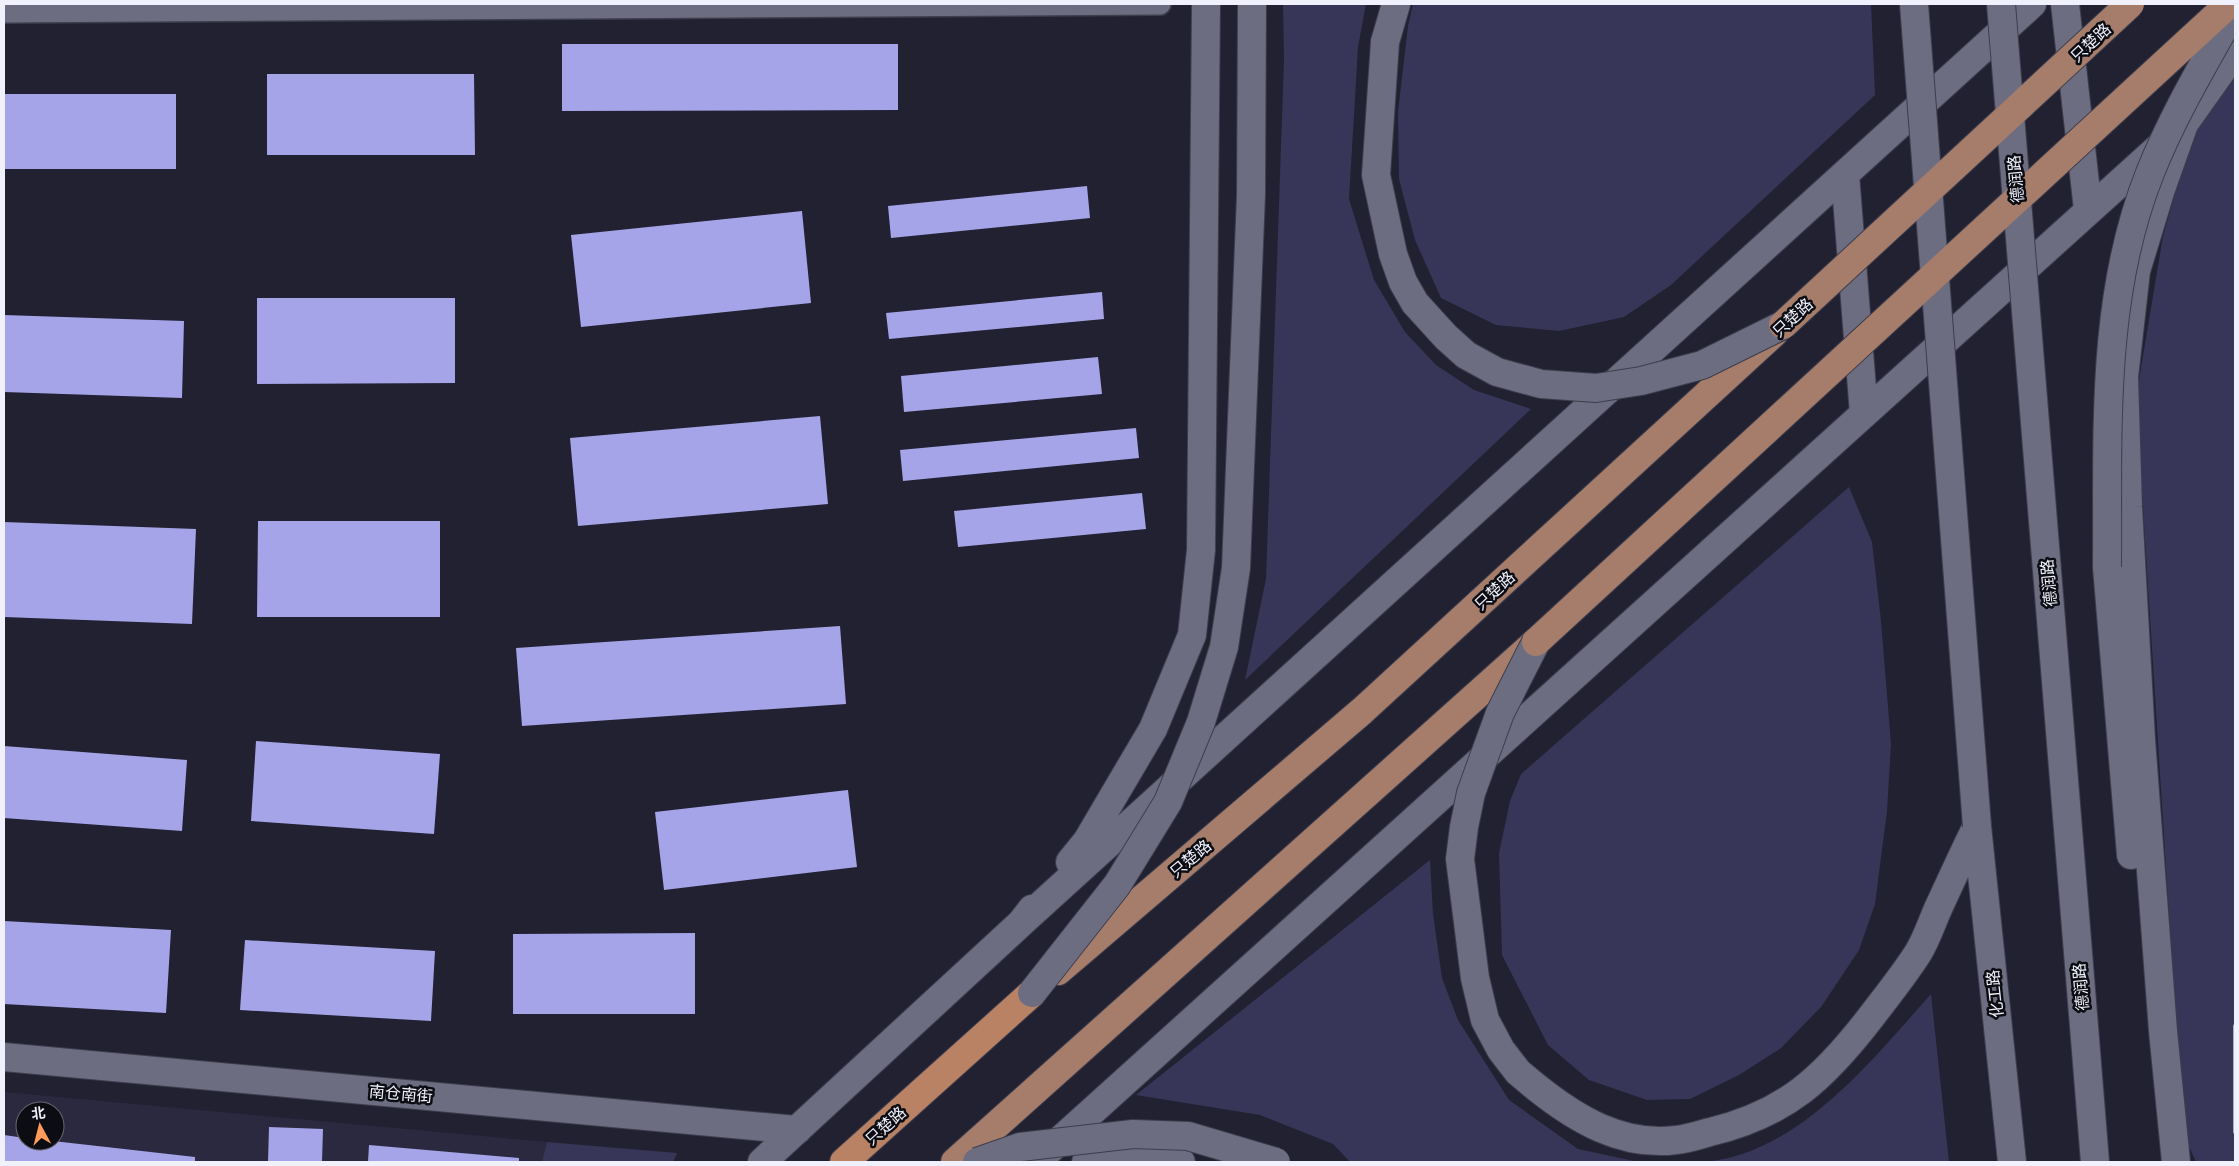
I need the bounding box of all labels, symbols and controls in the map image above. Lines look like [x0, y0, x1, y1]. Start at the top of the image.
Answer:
street label: 只楚路 [2066, 19, 2114, 65]
street label: 德润路 [2003, 154, 2027, 204]
street label: 只楚路 [1768, 294, 1816, 340]
street label: 德润路 [2036, 558, 2060, 608]
street label: 只楚路 [1470, 567, 1518, 613]
street label: 只楚路 [1166, 835, 1214, 881]
street label: 德润路 [2068, 962, 2092, 1012]
street label: 化工路 [1982, 969, 2006, 1019]
street label: 南仓南街 [368, 1081, 434, 1105]
north arrow [15, 1101, 65, 1151]
street label: 只楚路 [861, 1102, 909, 1148]
text: 北 [30, 1103, 46, 1122]

